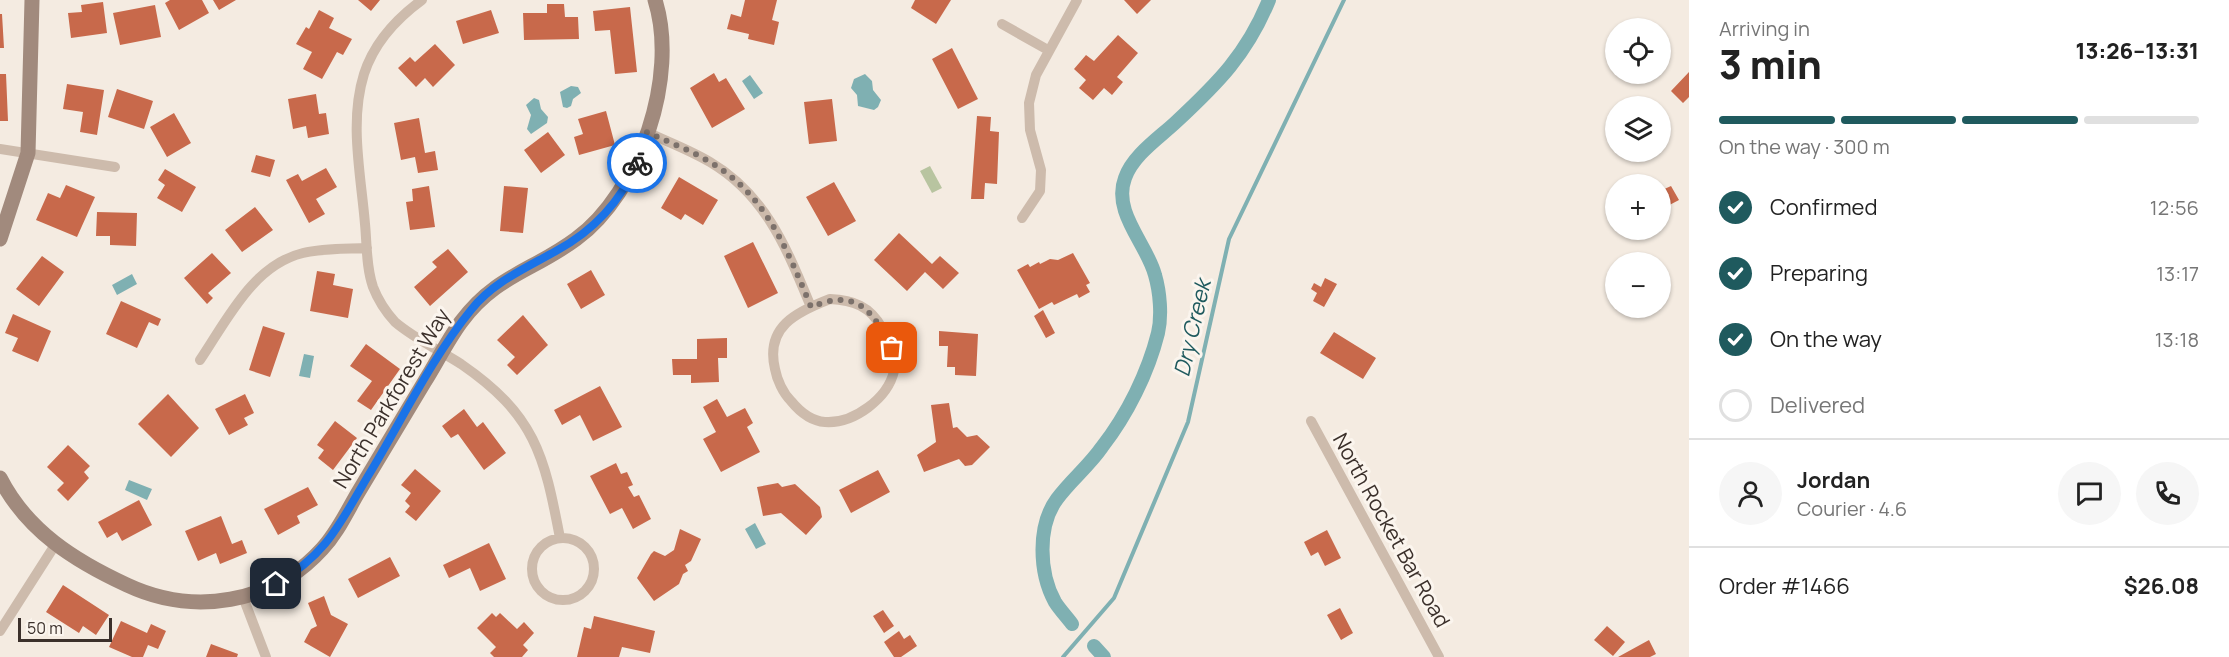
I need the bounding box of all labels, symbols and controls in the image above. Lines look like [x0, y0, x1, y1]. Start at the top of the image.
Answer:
text: Arriving in [1719, 15, 1810, 42]
map controls [1605, 18, 1671, 318]
button: locate [1605, 18, 1671, 84]
text: 13:26–13:31 [2075, 36, 2199, 66]
text: 3 min [1719, 37, 1822, 91]
button: layers [1605, 96, 1671, 162]
courier [607, 133, 667, 193]
text: On the way · 300 m [1719, 133, 1890, 160]
icon: bike [621, 147, 654, 180]
button: + [1605, 174, 1671, 240]
icon: check [1719, 191, 1752, 224]
text: Confirmed [1770, 192, 1878, 222]
text: 12:56 [2150, 194, 2199, 221]
button: − [1605, 252, 1671, 318]
icon: check [1719, 257, 1752, 290]
text: Preparing [1770, 258, 1868, 288]
text: 13:17 [2156, 260, 2199, 287]
water label: Dry Creek [1166, 274, 1218, 379]
street label: North Parkforest Way [326, 303, 456, 493]
pin [866, 322, 917, 373]
icon: check [1719, 323, 1752, 356]
text: On the way [1770, 324, 1882, 354]
text: 13:18 [2155, 326, 2199, 353]
icon: bag [875, 331, 908, 364]
text: Delivered [1770, 390, 1865, 420]
street label: North Rocket Bar Road [1327, 428, 1457, 632]
button: person [1719, 462, 1782, 525]
button: chat [2058, 462, 2121, 525]
button: phone [2136, 462, 2199, 525]
text: Jordan [1797, 465, 1870, 495]
text: Courier · 4.6 [1797, 495, 1907, 522]
pin [250, 558, 301, 609]
icon: home [259, 567, 292, 600]
text: Order #1466 [1719, 571, 1850, 601]
text: $26.08 [2124, 571, 2199, 601]
scale bar [18, 615, 112, 642]
text: 50 m [27, 617, 63, 639]

